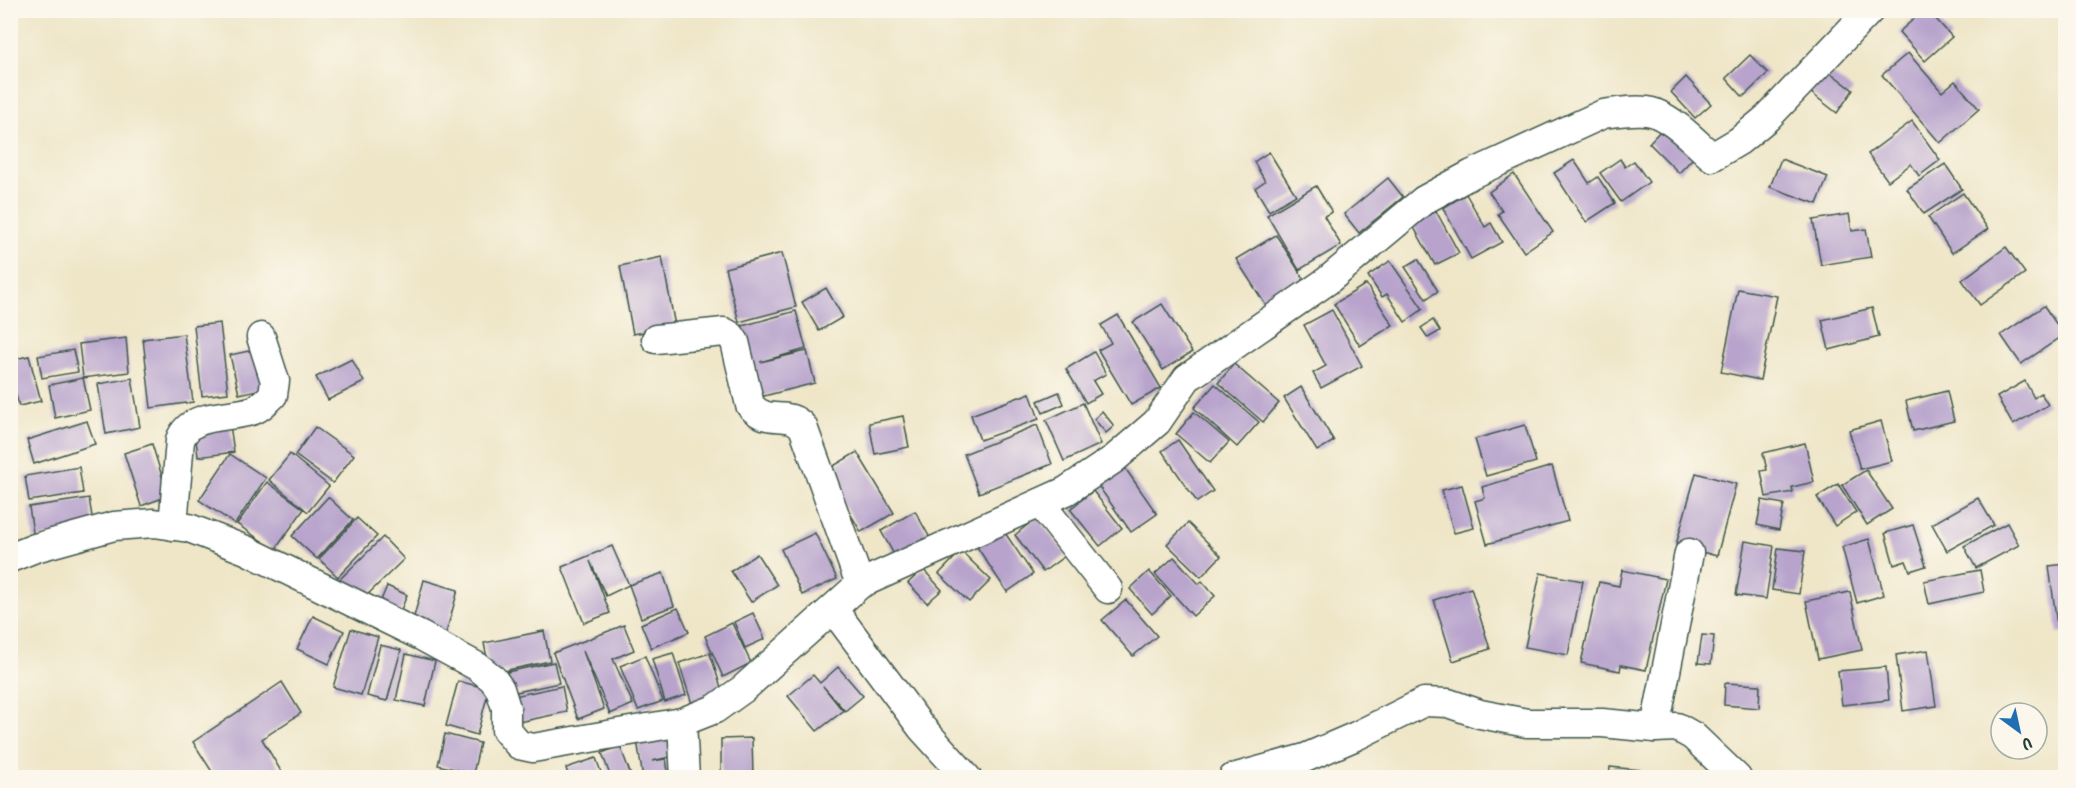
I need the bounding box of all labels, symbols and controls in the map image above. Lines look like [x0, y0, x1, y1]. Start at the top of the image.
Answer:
north arrow [1989, 701, 2049, 761]
text: U [2015, 729, 2037, 756]

